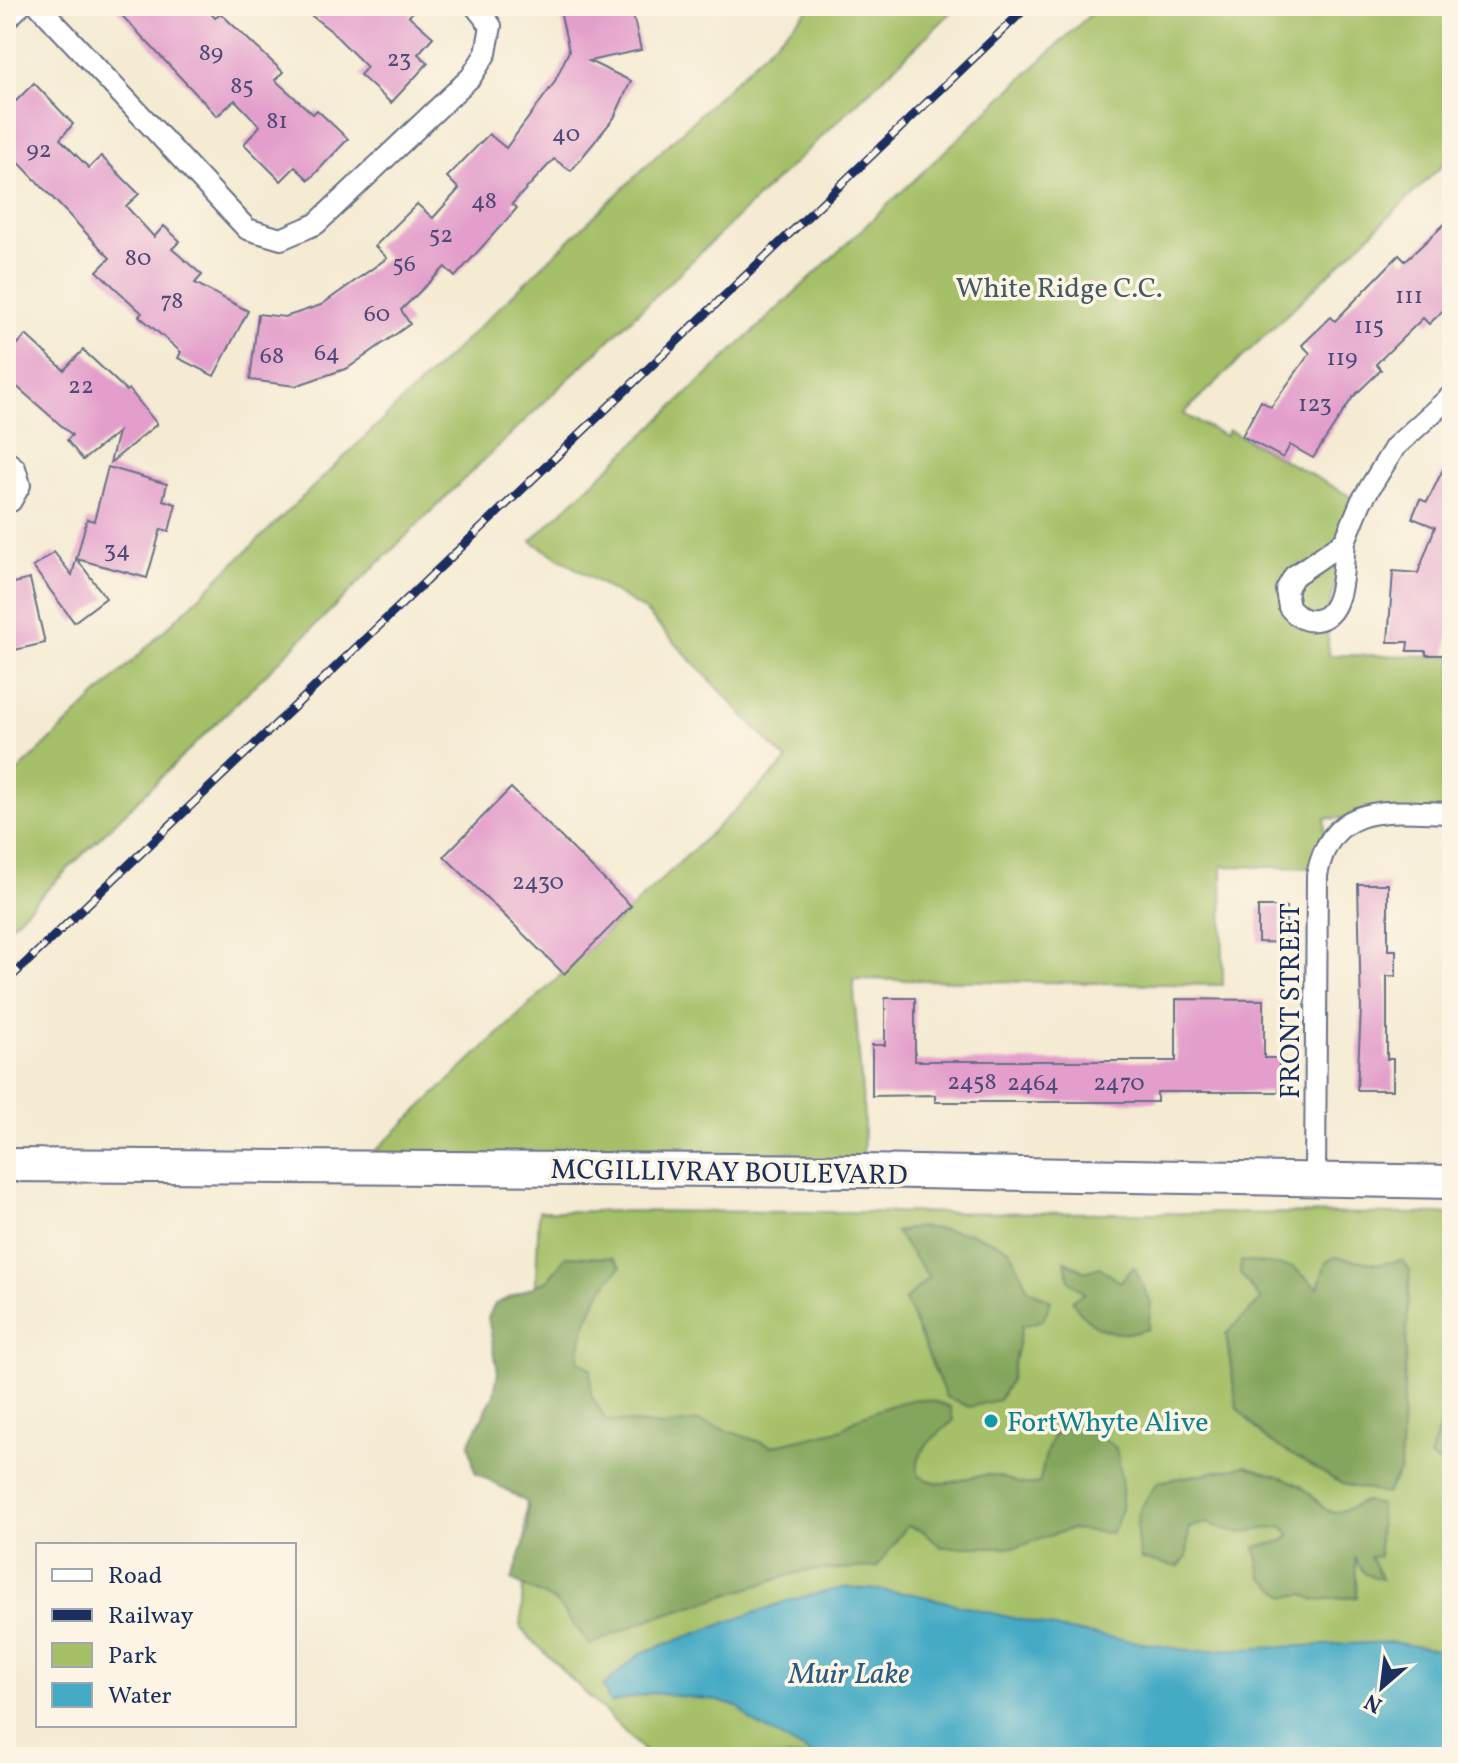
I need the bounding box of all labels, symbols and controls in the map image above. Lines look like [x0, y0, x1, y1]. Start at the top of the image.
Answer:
house number: 89 [199, 37, 223, 71]
house number: 23 [387, 43, 411, 77]
house number: 85 [230, 70, 254, 104]
house number: 81 [266, 105, 288, 139]
house number: 40 [552, 118, 580, 152]
house number: 92 [26, 134, 52, 168]
house number: 48 [471, 185, 497, 219]
house number: 52 [429, 219, 453, 253]
house number: 80 [125, 242, 151, 276]
house number: 56 [392, 248, 416, 282]
park label: White Ridge C.C. [955, 270, 1163, 309]
house number: 111 [1395, 280, 1423, 314]
house number: 78 [160, 285, 184, 319]
house number: 60 [364, 298, 390, 332]
house number: 115 [1354, 310, 1384, 344]
house number: 64 [314, 337, 340, 371]
house number: 68 [260, 340, 284, 374]
house number: 119 [1326, 342, 1358, 376]
house number: 22 [68, 370, 94, 404]
house number: 123 [1298, 388, 1332, 422]
house number: 34 [104, 534, 130, 568]
house number: 2430 [512, 866, 564, 900]
street label: FRONT STREET [1272, 903, 1311, 1099]
house number: 2458 [947, 1066, 997, 1100]
house number: 2464 [1007, 1067, 1059, 1101]
house number: 2470 [1093, 1067, 1145, 1101]
street label: MCGILLIVRAY BOULEVARD [550, 1151, 908, 1196]
place label: FortWhyte Alive [1007, 1404, 1208, 1443]
marker: FortWhyte Alive [982, 1412, 1000, 1430]
legend [36, 1543, 296, 1727]
text: Road [108, 1560, 162, 1594]
text: Railway [108, 1600, 194, 1634]
text: Park [108, 1640, 157, 1674]
north arrow [1342, 1647, 1422, 1727]
water label: Muir Lake [788, 1654, 909, 1696]
text: Water [108, 1680, 172, 1714]
text: N [1359, 1685, 1388, 1720]

